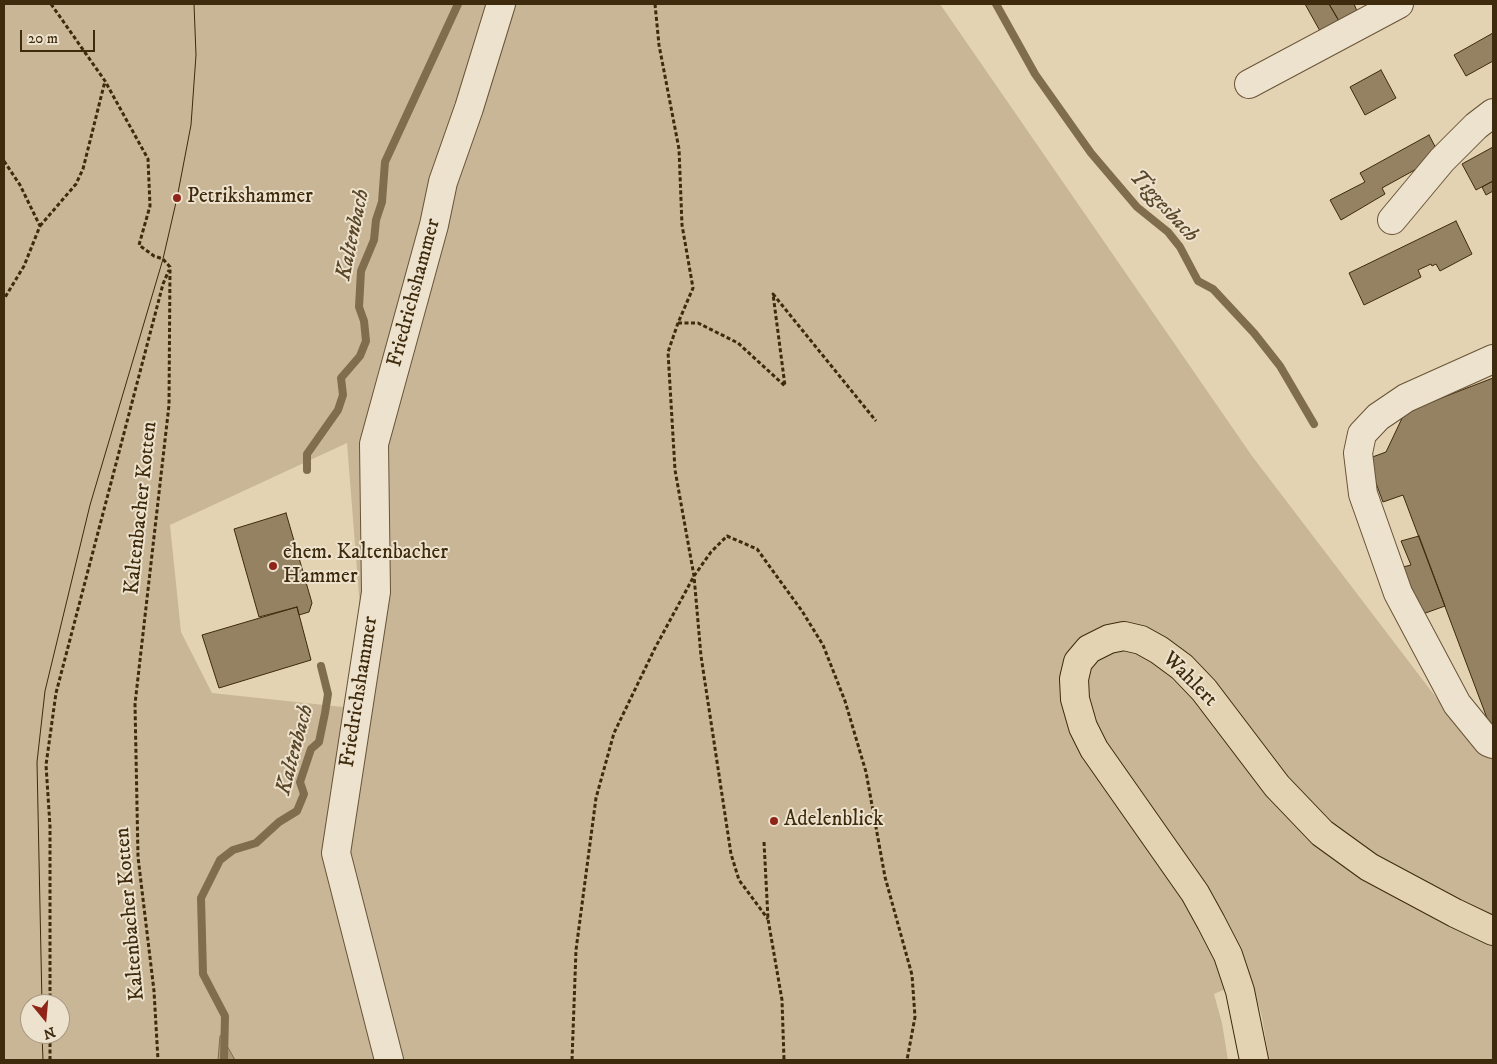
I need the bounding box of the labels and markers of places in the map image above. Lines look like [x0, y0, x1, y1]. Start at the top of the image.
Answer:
place label: Petrikshammer [187, 185, 313, 211]
marker: Petrikshammer [171, 192, 183, 204]
place label: ehem. Kaltenbacher Hammer [283, 541, 448, 591]
marker: ehem. Kaltenbacher Hammer [267, 560, 279, 572]
place label: Adelenblick [784, 808, 883, 834]
marker: Adelenblick [768, 815, 780, 827]

